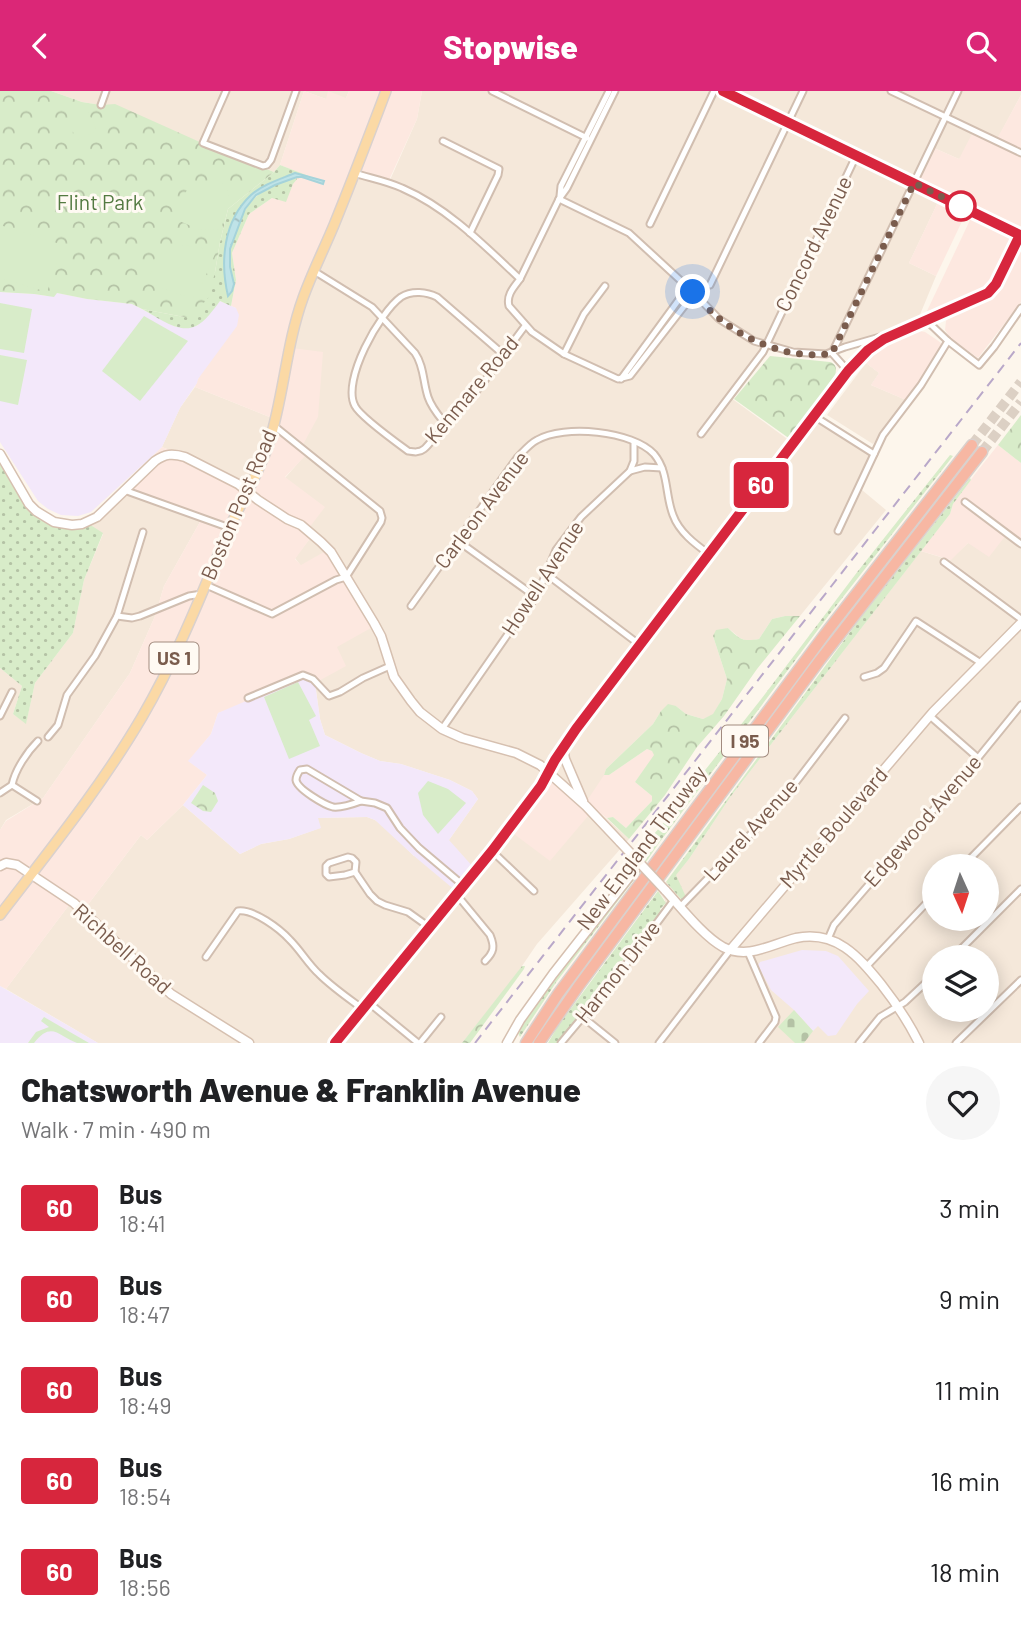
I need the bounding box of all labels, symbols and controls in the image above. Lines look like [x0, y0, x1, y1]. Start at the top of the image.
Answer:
icon: back [21, 27, 59, 65]
text: Stopwise [443, 27, 578, 65]
icon: search [962, 27, 1000, 65]
street label: Concord Avenue [769, 172, 856, 315]
park label: Flint Park [57, 189, 143, 214]
unlabelled marker [946, 191, 976, 221]
your location [675, 274, 710, 309]
street label: Kenmare Road [419, 330, 523, 448]
street label: Boston Post Road [195, 426, 281, 583]
street label: Carleon Avenue [428, 445, 533, 573]
line badge: 60 [730, 462, 792, 508]
text: 60 [748, 470, 774, 499]
street label: Howell Avenue [495, 515, 588, 639]
road number: US 1 [150, 643, 198, 673]
road number: I 95 [722, 726, 768, 757]
street label: Edgewood Avenue [858, 749, 986, 891]
street label: New England Thruway [571, 760, 711, 934]
street label: Myrtle Boulevard [774, 762, 892, 892]
street label: Laurel Avenue [698, 773, 802, 885]
north arrow [922, 854, 999, 931]
map controls [922, 854, 999, 1022]
street label: Richbell Road [69, 897, 177, 998]
street label: Harmon Drive [569, 915, 665, 1027]
button: layers [922, 945, 999, 1022]
button: heart [926, 1066, 1000, 1140]
text: Chatsworth Avenue & Franklin Avenue [21, 1069, 581, 1109]
text: Walk · 7 min · 490 m [21, 1115, 211, 1143]
text: Bus [119, 1178, 162, 1209]
text: 3 min [939, 1192, 1000, 1223]
text: 60 [46, 1193, 73, 1222]
text: 18:41 [119, 1209, 165, 1237]
text: Bus [119, 1269, 162, 1300]
text: 9 min [939, 1283, 1000, 1314]
text: 60 [46, 1284, 73, 1313]
text: 18:47 [119, 1300, 170, 1328]
text: Bus [119, 1360, 162, 1391]
text: 11 min [934, 1374, 1000, 1405]
text: 60 [46, 1375, 73, 1404]
text: 18:49 [119, 1391, 172, 1419]
text: Bus [119, 1451, 162, 1482]
text: 16 min [930, 1465, 1000, 1496]
text: 60 [46, 1466, 73, 1495]
text: 18:54 [119, 1482, 171, 1510]
text: Bus [119, 1542, 162, 1573]
text: 18 min [930, 1556, 1000, 1587]
text: 60 [46, 1557, 73, 1586]
text: 18:56 [119, 1573, 171, 1601]

